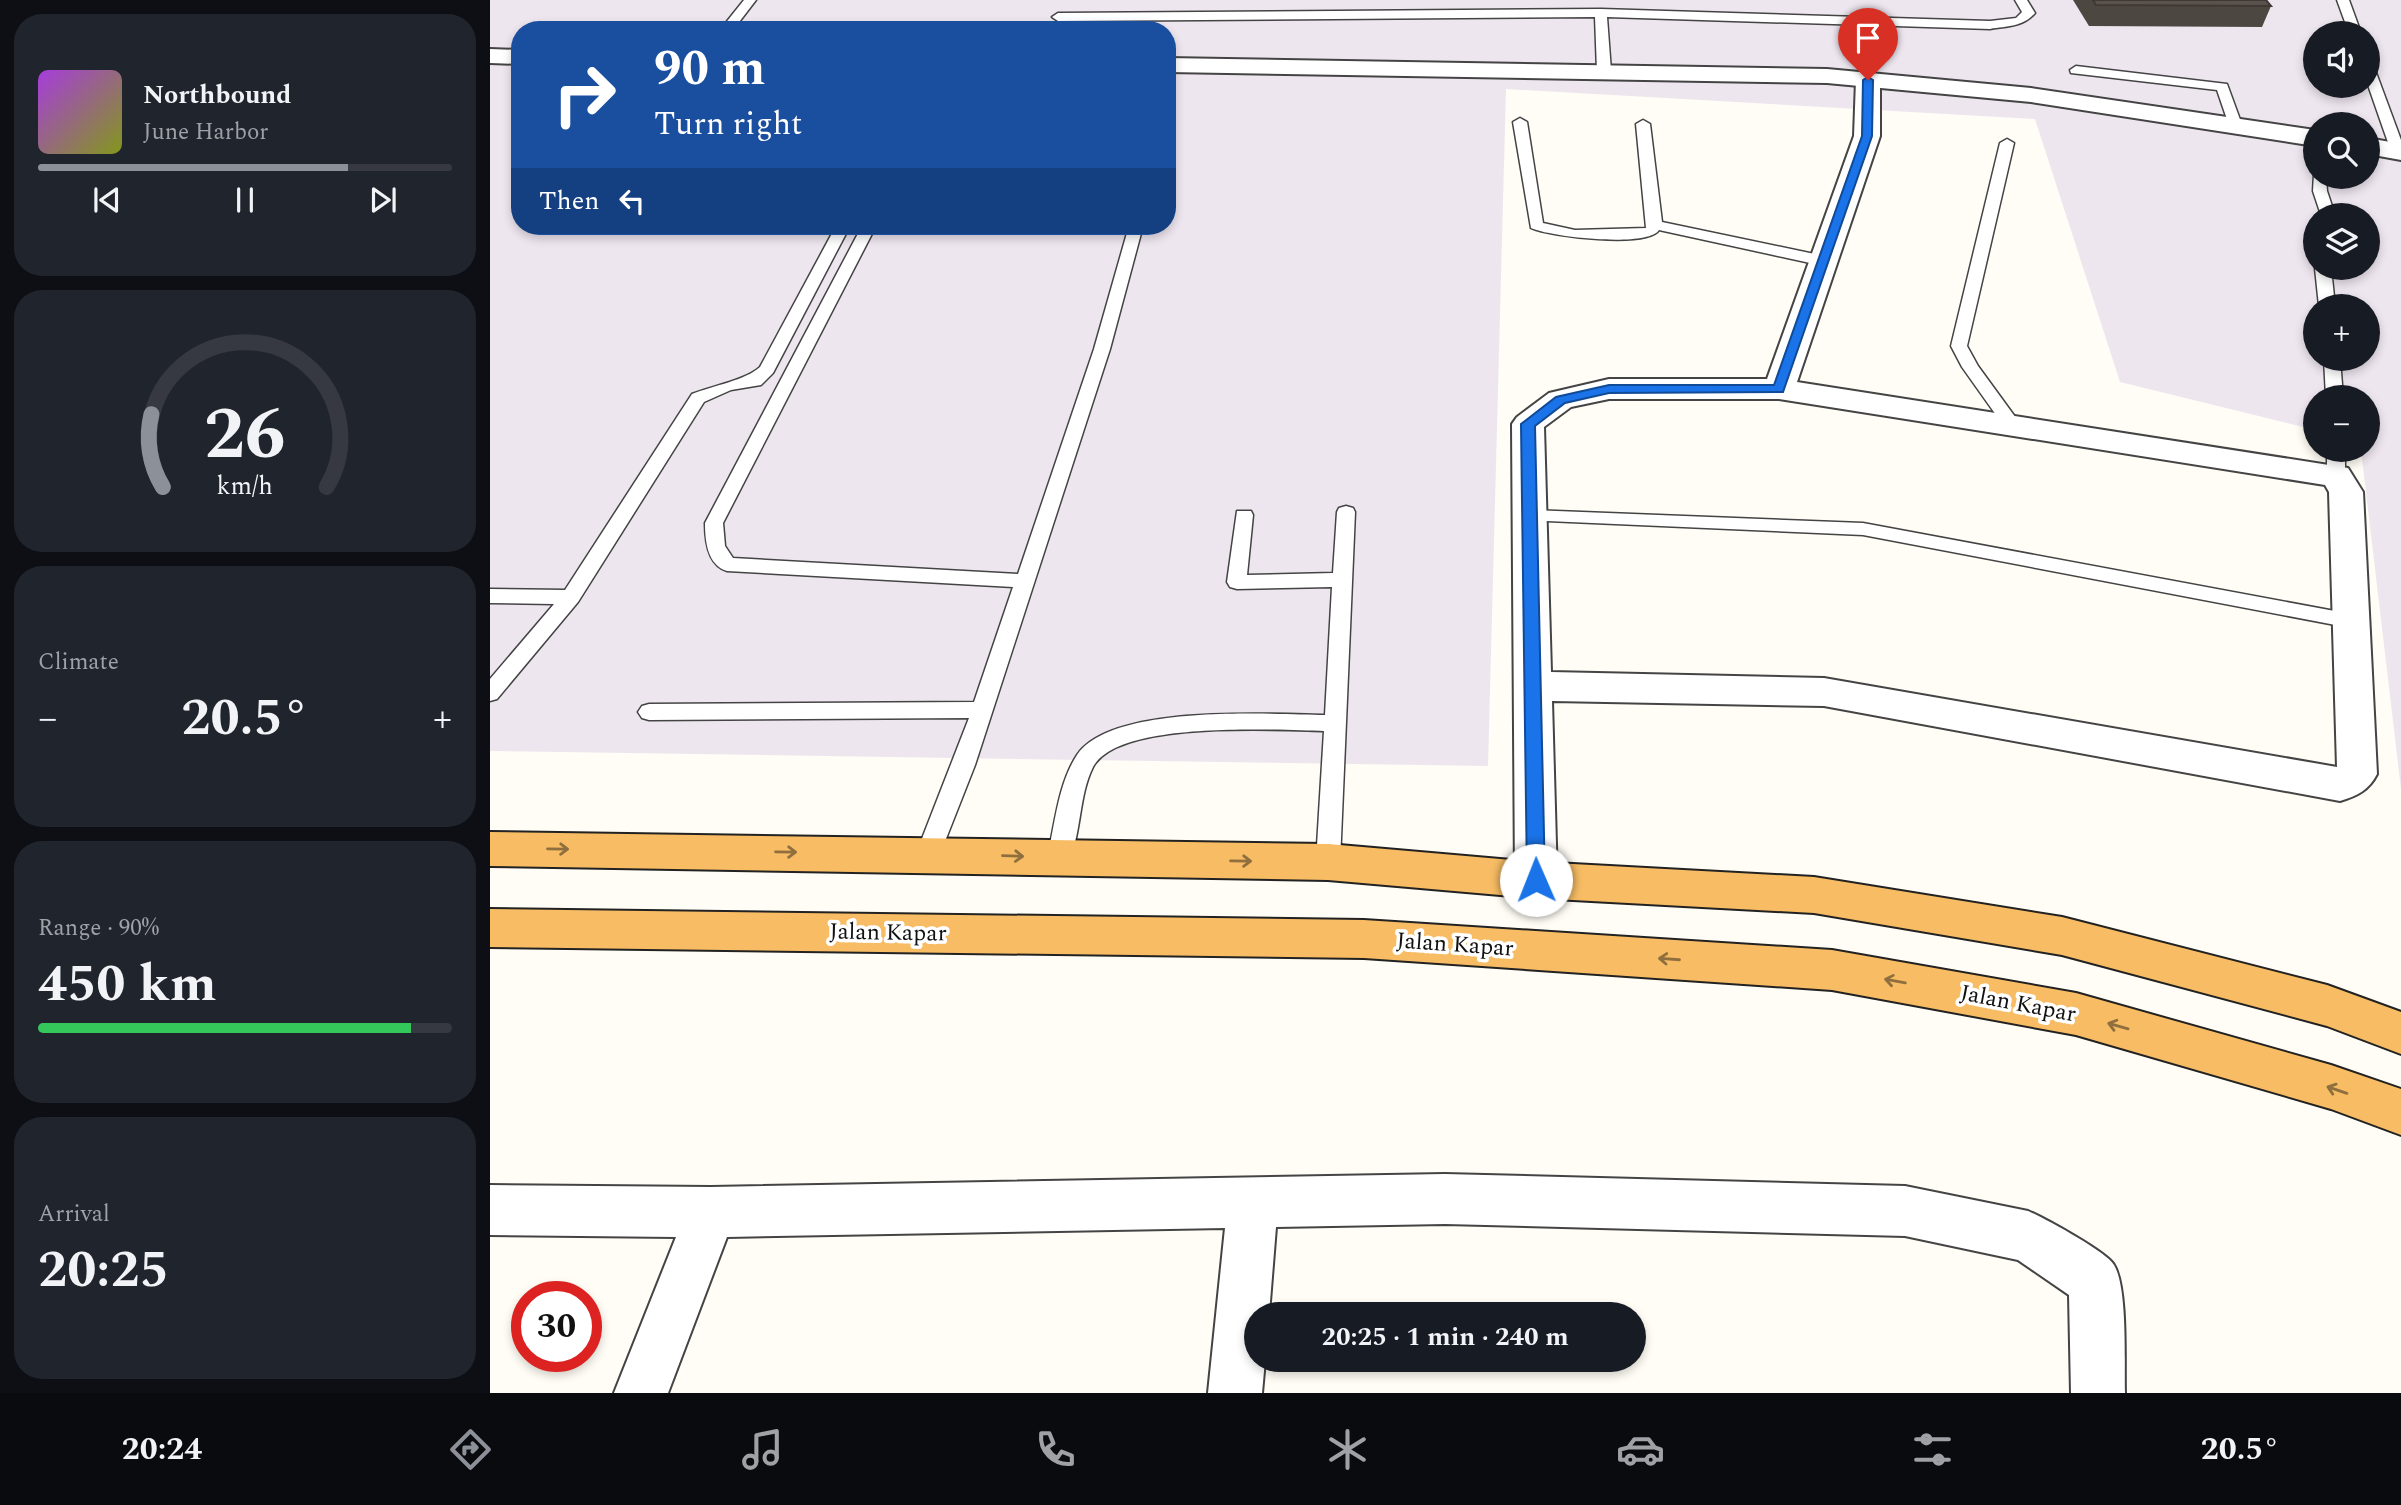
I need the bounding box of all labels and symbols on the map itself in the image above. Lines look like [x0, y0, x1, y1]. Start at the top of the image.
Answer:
pin [1838, 8, 1898, 80]
one-way arrow [546, 843, 569, 856]
position arrow [1499, 843, 1573, 917]
one-way arrow [774, 845, 797, 859]
one-way arrow [1001, 850, 1024, 863]
one-way arrow [1229, 854, 1252, 868]
street label: Jalan Kapar [829, 914, 947, 952]
street label: Jalan Kapar [1395, 923, 1515, 967]
one-way arrow [1658, 952, 1681, 965]
one-way arrow [1884, 974, 1907, 987]
street label: Jalan Kapar [1957, 976, 2079, 1032]
one-way arrow [2107, 1019, 2130, 1032]
one-way arrow [2326, 1082, 2348, 1095]
speed limit sign: 30 [511, 1281, 602, 1372]

